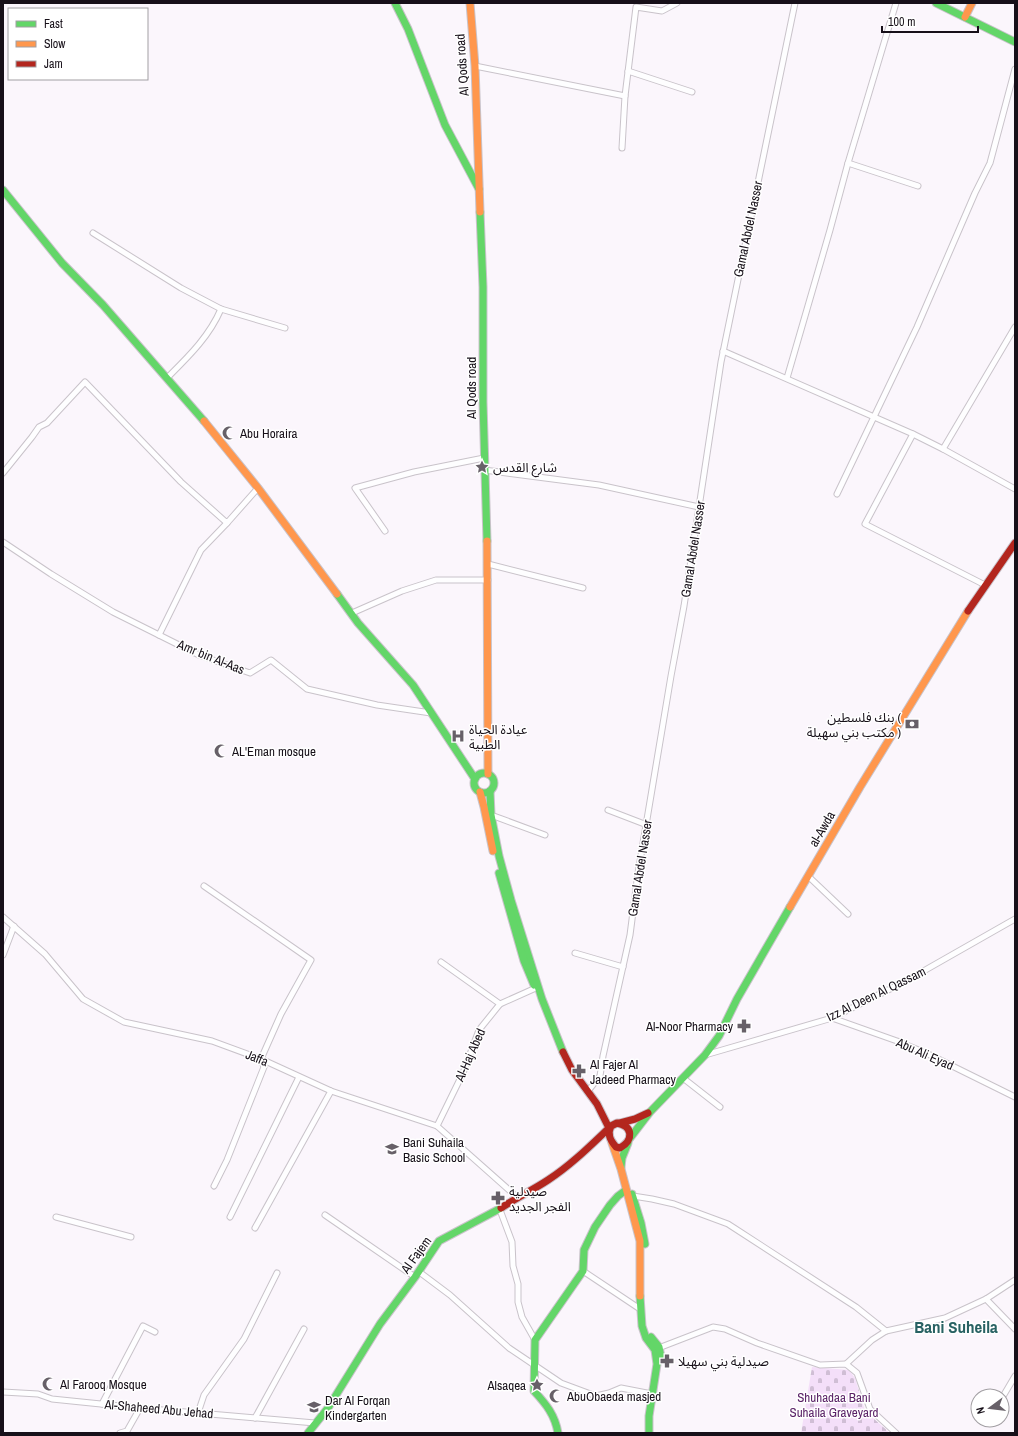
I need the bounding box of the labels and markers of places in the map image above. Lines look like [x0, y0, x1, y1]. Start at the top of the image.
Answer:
mosque icon: Abu Horaira [221, 425, 237, 441]
place label: Abu Horaira [239, 425, 298, 442]
place icon: شارع القدس [474, 459, 490, 475]
place label: شارع القدس [493, 459, 557, 478]
place label: بنك فلسطين ( مكتب بني سهيلة ) [807, 709, 901, 743]
bank icon: بنك فلسطين ( مكتب بني سهيلة ) [904, 716, 920, 732]
place label: عيادة الحياة الطبية [469, 721, 528, 753]
hospital icon: عيادة الحياة الطبية [450, 728, 466, 744]
mosque icon: AL'Eman mosque [213, 743, 229, 759]
place label: AL'Eman mosque [231, 743, 316, 760]
place label: Al-Noor Pharmacy [645, 1018, 734, 1035]
pharmacy icon: Al-Noor Pharmacy [736, 1018, 752, 1034]
place label: Al Fajer Al Jadeed Pharmacy [589, 1056, 677, 1088]
pharmacy icon: Al Fajer Al Jadeed Pharmacy [571, 1063, 587, 1079]
place label: Bani Suhaila Basic School [403, 1134, 465, 1166]
school or university icon: Bani Suhaila Basic School [384, 1141, 400, 1157]
place label: صيدلية الفجر الجديد [509, 1183, 571, 1215]
pharmacy icon: صيدلية الفجر الجديد [490, 1190, 506, 1206]
pharmacy icon: صيدلية بني سهيلا [659, 1353, 675, 1369]
place label: صيدلية بني سهيلا [678, 1353, 769, 1372]
mosque icon: Al Farooq Mosque [41, 1376, 57, 1392]
place label: Al Farooq Mosque [59, 1376, 147, 1393]
place label: Alsaqea [486, 1377, 526, 1394]
place icon: Alsaqea [529, 1377, 545, 1393]
mosque icon: AbuObaeda masjed [548, 1388, 564, 1404]
place label: AbuObaeda masjed [566, 1388, 661, 1405]
place label: Dar Al Forqan Kindergarten [325, 1392, 390, 1424]
school or university icon: Dar Al Forqan Kindergarten [306, 1399, 322, 1415]

